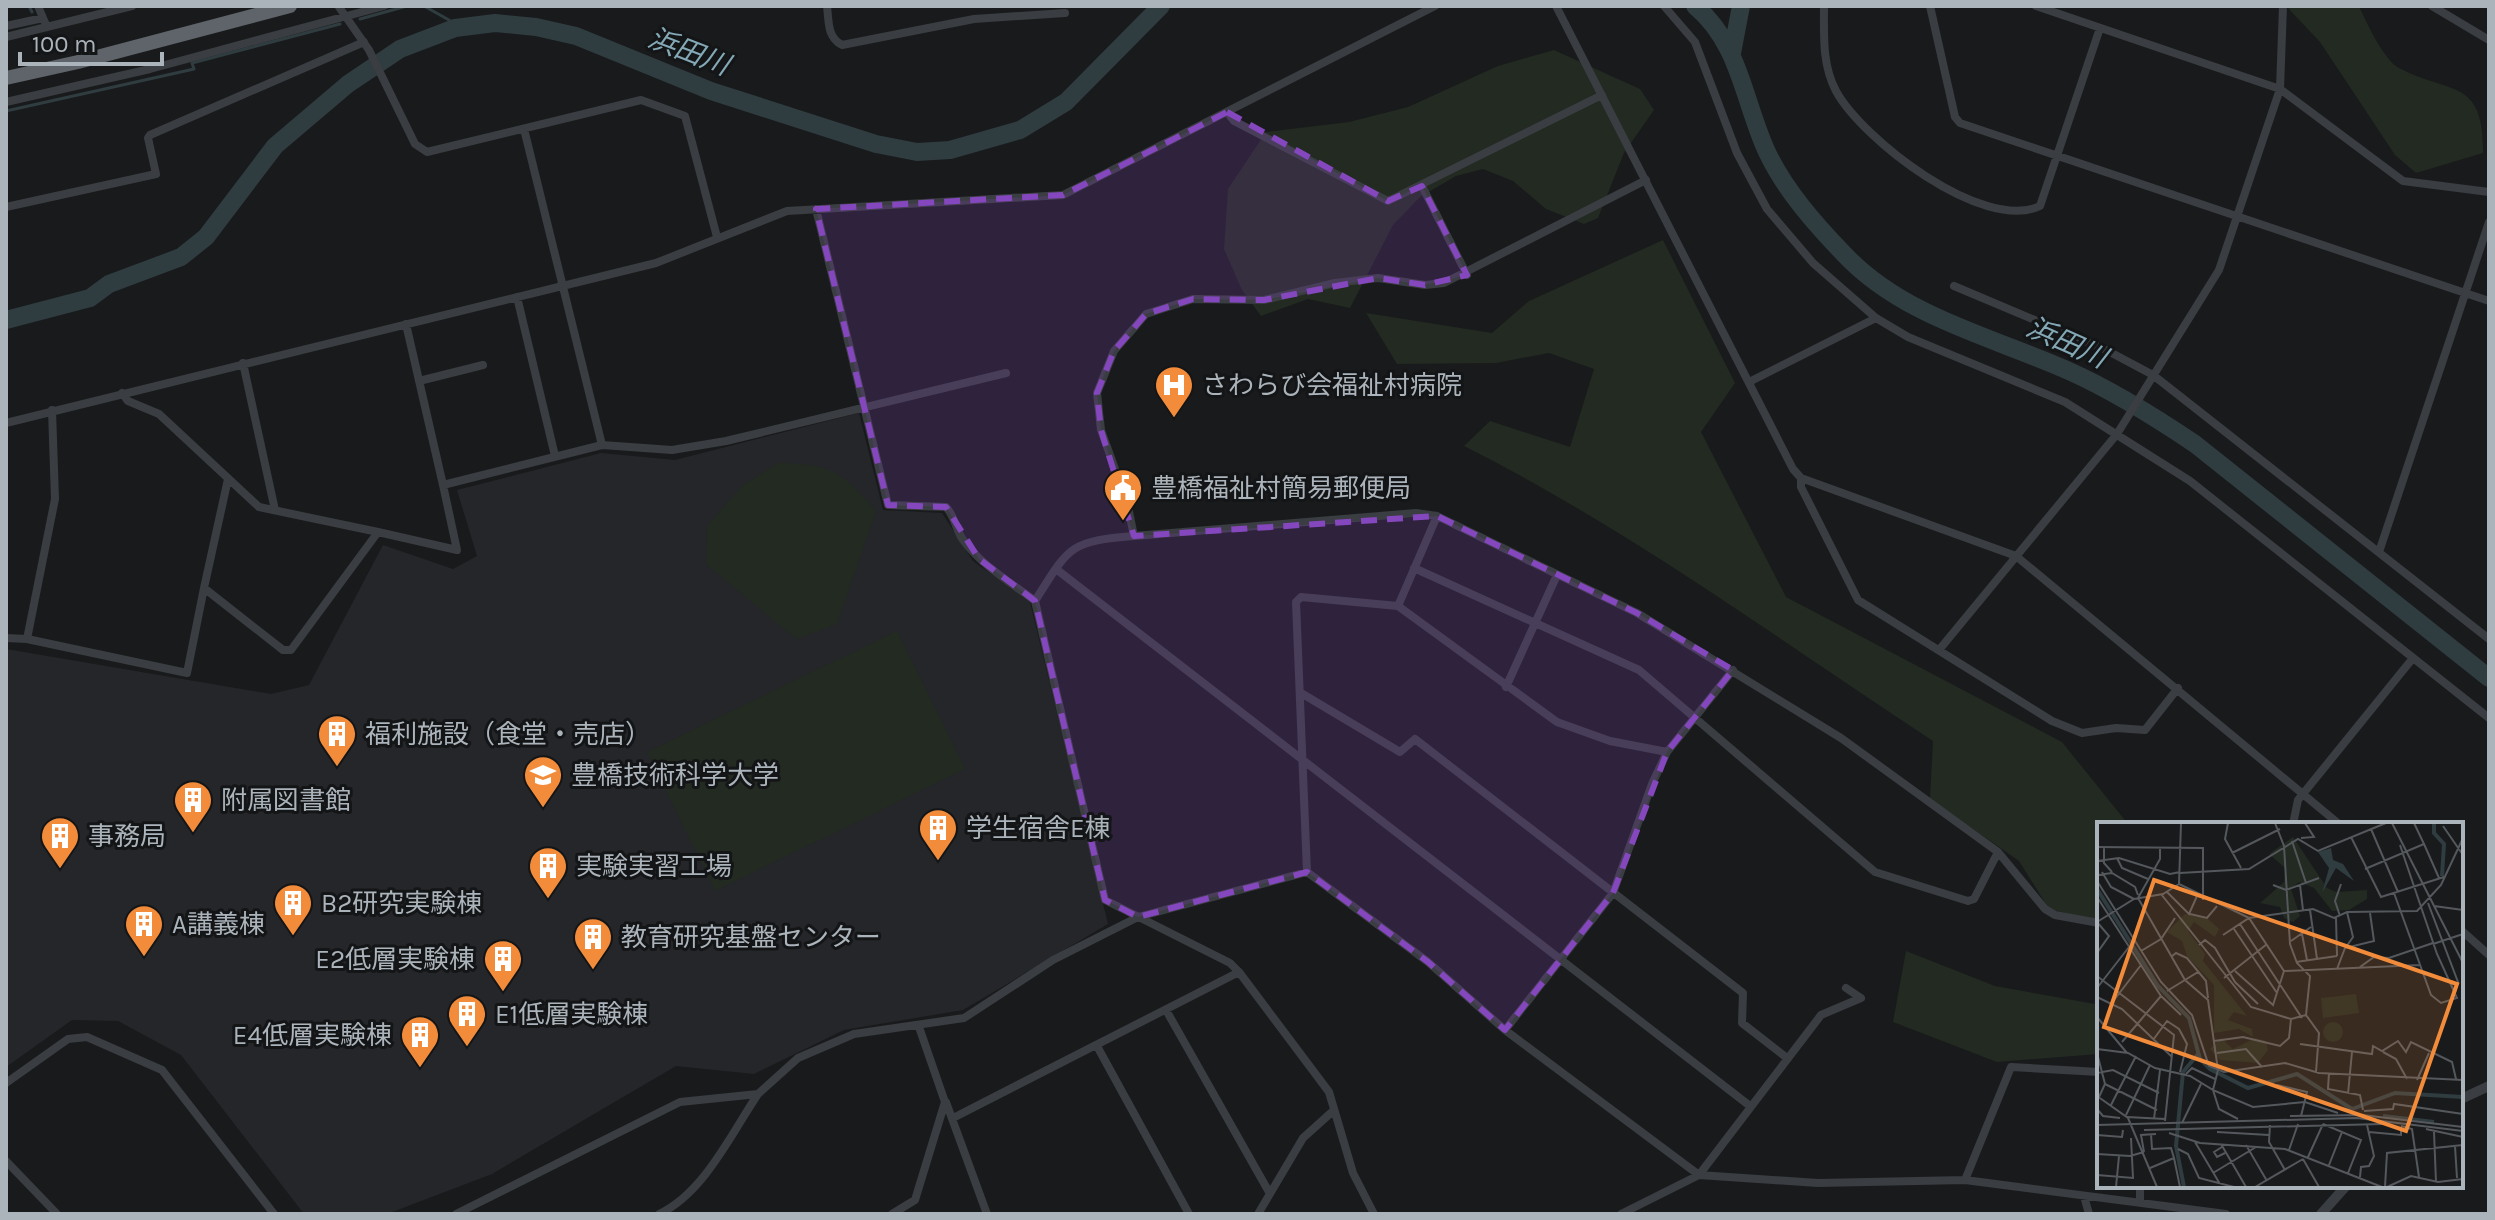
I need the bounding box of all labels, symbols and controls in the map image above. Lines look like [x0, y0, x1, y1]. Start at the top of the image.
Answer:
scale bar [20, 16, 162, 66]
water label: 浜田川 [644, 21, 737, 83]
text: 100 m [32, 30, 97, 58]
water label: 浜田川 [2022, 310, 2115, 376]
hospital icon: さわらび会福祉村病院 [1153, 364, 1195, 419]
place label: さわらび会福祉村病院 [1202, 370, 1462, 401]
public building icon: 豊橋福祉村簡易郵便局 [1102, 467, 1144, 522]
place label: 豊橋福祉村簡易郵便局 [1151, 473, 1411, 504]
building icon: 福利施設（食堂・売店） [316, 713, 358, 768]
place label: 福利施設（食堂・売店） [365, 719, 651, 750]
school or university icon: 豊橋技術科学大学 [522, 754, 564, 809]
place label: 豊橋技術科学大学 [571, 760, 779, 791]
building icon: 附属図書館 [172, 779, 214, 834]
place label: 附属図書館 [221, 785, 351, 816]
building icon: 学生宿舎E棟 [917, 807, 959, 862]
place label: 学生宿舎E棟 [966, 813, 1111, 844]
building icon: 事務局 [39, 815, 81, 870]
place label: 事務局 [88, 821, 166, 852]
inset map [2097, 822, 2463, 1188]
building icon: 実験実習工場 [527, 845, 569, 900]
place label: 実験実習工場 [576, 851, 732, 882]
building icon: B2研究実験棟 [272, 882, 314, 937]
place label: B2研究実験棟 [321, 888, 482, 919]
building icon: A講義棟 [123, 903, 165, 958]
place label: A講義棟 [172, 909, 265, 940]
building icon: 教育研究基盤センター [572, 916, 614, 971]
place label: 教育研究基盤センター [621, 922, 881, 953]
building icon: E2低層実験棟 [482, 938, 524, 993]
place label: E2低層実験棟 [315, 944, 475, 975]
building icon: E1低層実験棟 [446, 993, 488, 1048]
place label: E1低層実験棟 [495, 999, 648, 1030]
building icon: E4低層実験棟 [399, 1014, 441, 1069]
place label: E4低層実験棟 [233, 1020, 392, 1051]

